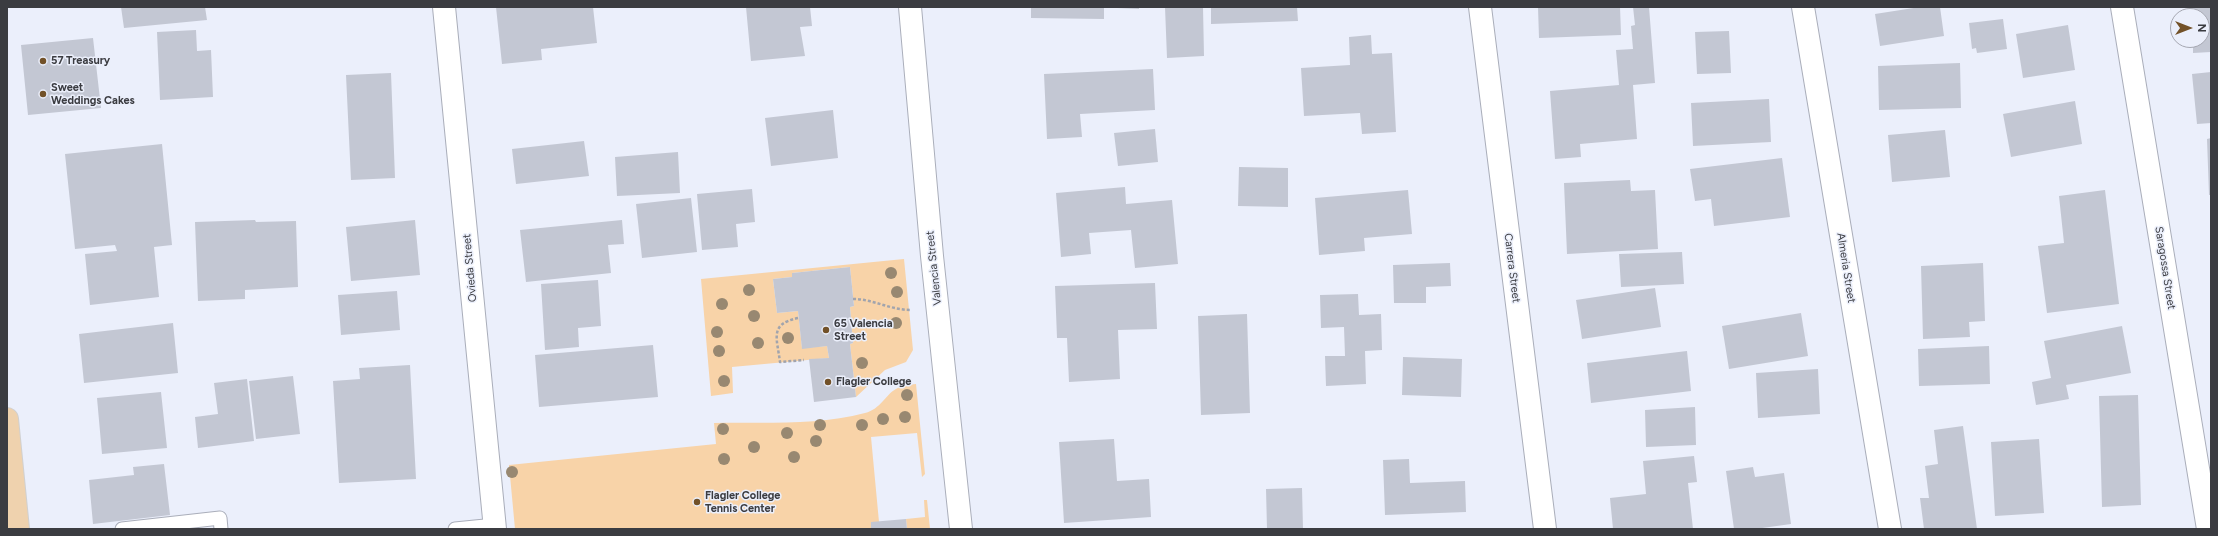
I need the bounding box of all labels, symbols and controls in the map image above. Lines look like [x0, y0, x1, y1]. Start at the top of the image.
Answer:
north arrow [2170, 8, 2210, 48]
text: N [2195, 24, 2208, 32]
place label: 57 Treasury [51, 54, 110, 68]
marker: 57 Treasury [38, 56, 48, 66]
place label: Sweet Weddings Cakes [51, 81, 135, 107]
marker: Sweet Weddings Cakes [38, 89, 48, 99]
street label: Saragossa Street [2152, 226, 2178, 310]
street label: Valencia Street [924, 230, 944, 306]
street label: Almeria Street [1834, 232, 1858, 304]
street label: Ovieda Street [460, 233, 480, 303]
street label: Carrera Street [1501, 233, 1523, 303]
place label: 65 Valencia Street [834, 317, 893, 343]
marker: 65 Valencia Street [821, 325, 831, 335]
place label: Flagler College [836, 375, 911, 389]
marker: Flagler College [823, 377, 833, 387]
place label: Flagler College Tennis Center [705, 489, 780, 515]
marker: Flagler College Tennis Center [692, 497, 702, 507]

